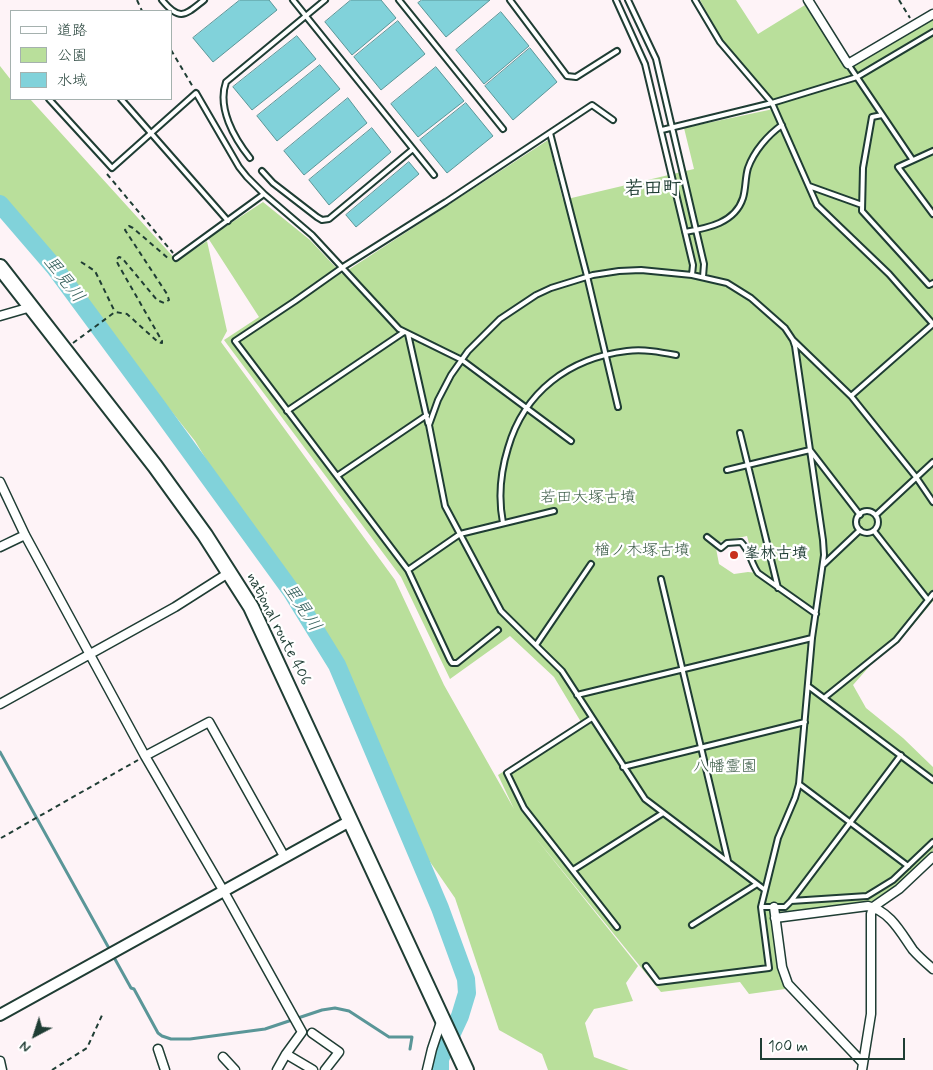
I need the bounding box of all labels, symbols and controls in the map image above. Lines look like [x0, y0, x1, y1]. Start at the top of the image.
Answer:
legend [10, 10, 172, 100]
text: 道路 [57, 21, 87, 41]
text: 公園 [57, 46, 87, 66]
text: 水域 [57, 71, 87, 91]
district label: 若田町 [625, 179, 681, 201]
water label: 里見川 [38, 252, 88, 308]
park label: 若田大塚古墳 [540, 489, 636, 509]
park label: 楢ノ木塚古墳 [594, 542, 690, 562]
place label: 峯林古墳 [744, 545, 808, 565]
marker: 峯林古墳 [728, 549, 740, 561]
street label: national route 406 [241, 569, 315, 689]
water label: 里見川 [277, 579, 325, 637]
park label: 八幡霊園 [693, 758, 757, 778]
north arrow [10, 1010, 60, 1060]
scale bar [763, 1028, 908, 1060]
text: N [16, 1037, 35, 1056]
text: 100 m [768, 1037, 808, 1057]

